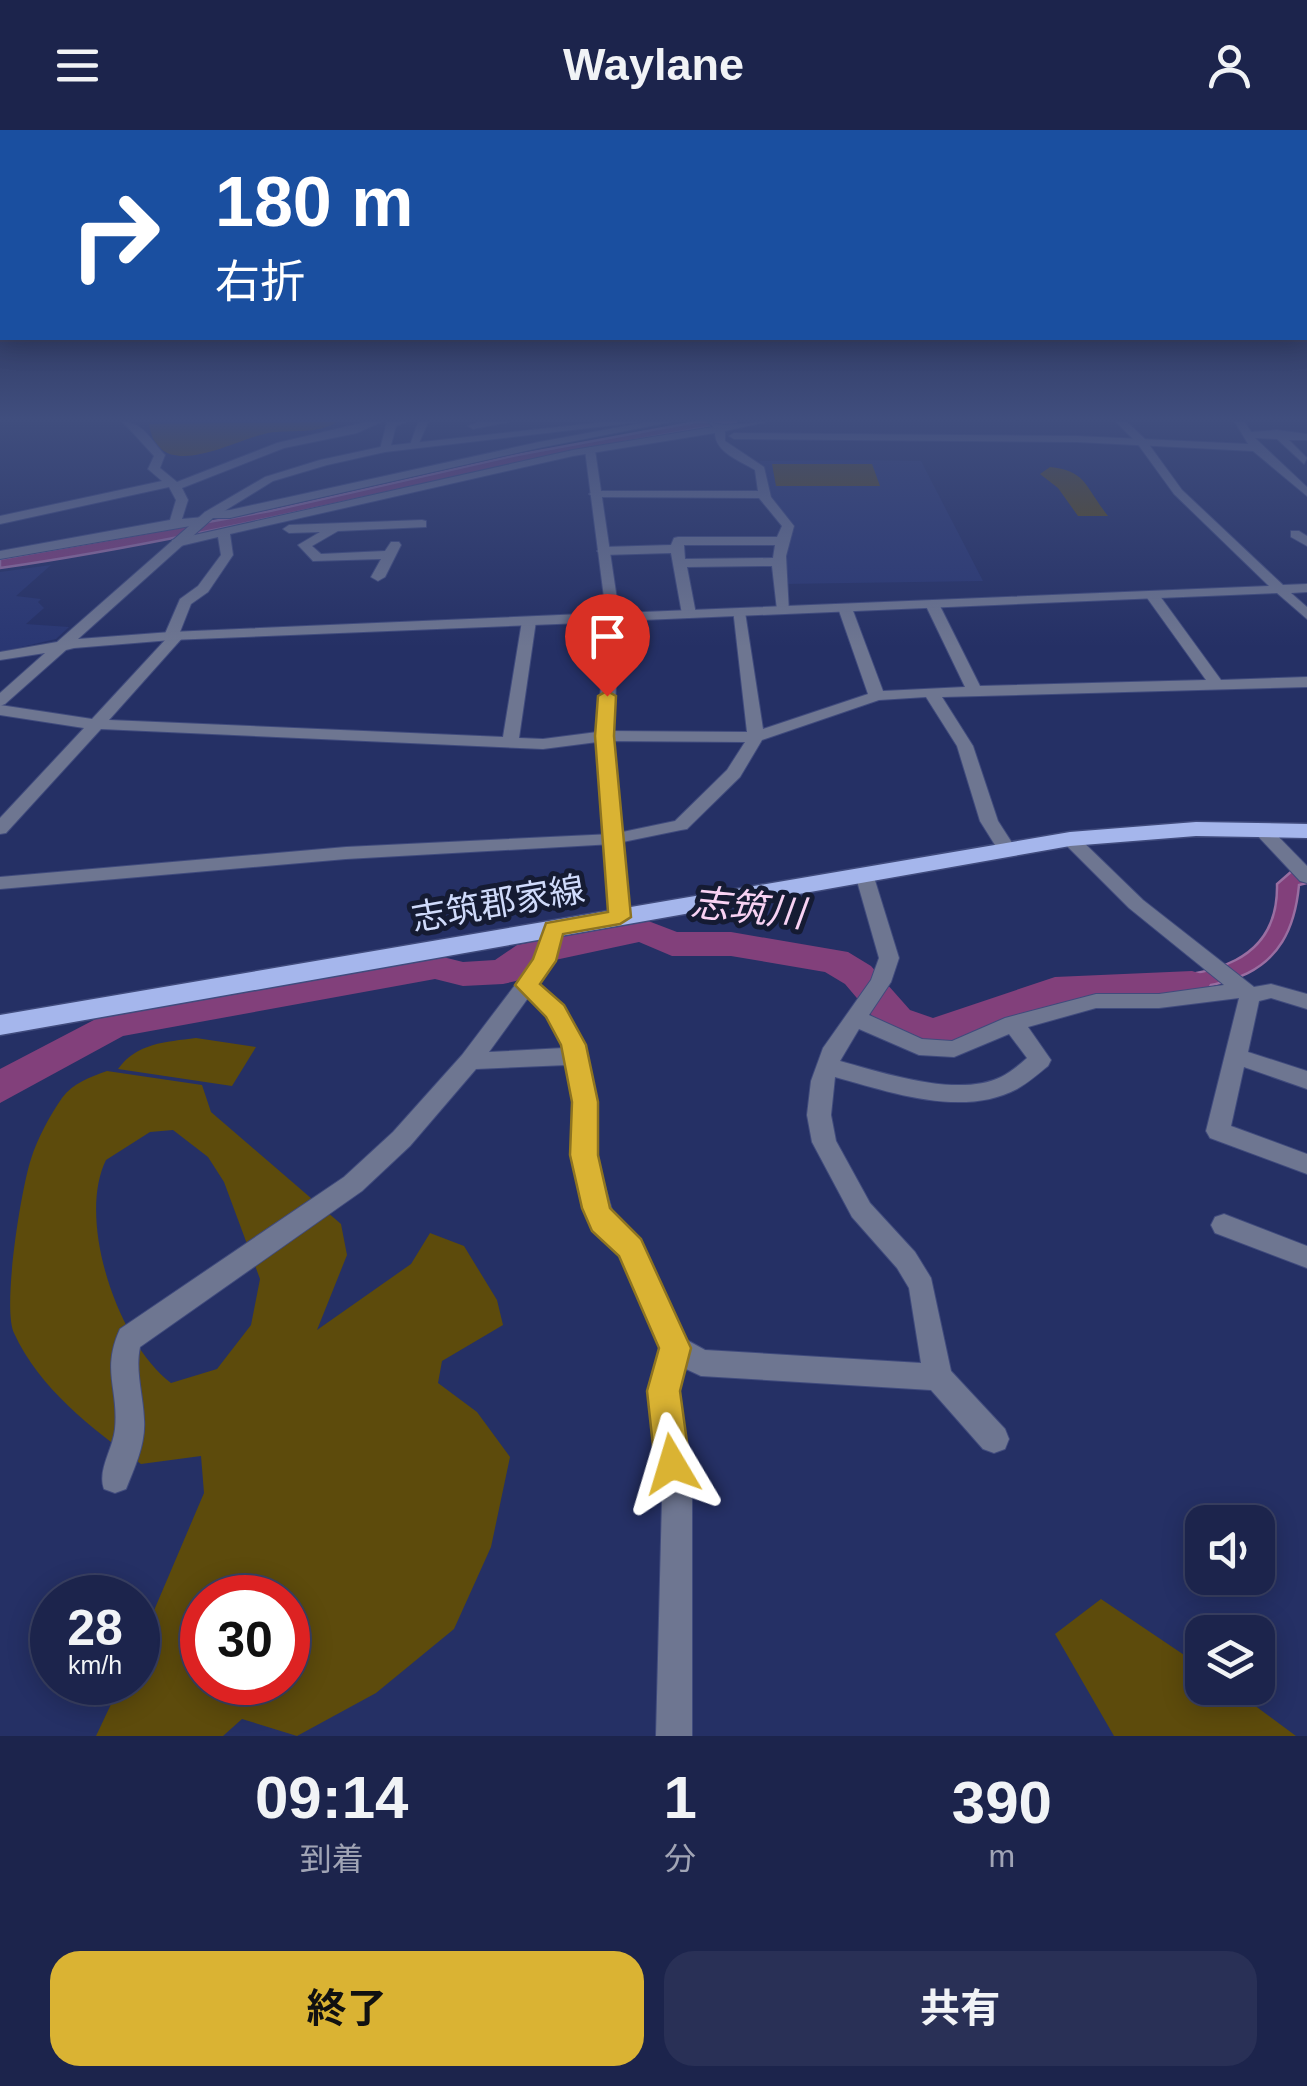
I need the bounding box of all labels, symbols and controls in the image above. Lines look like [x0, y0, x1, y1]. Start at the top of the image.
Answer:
icon: menu [50, 38, 105, 93]
icon: person [1202, 38, 1257, 93]
text: Waylane [563, 39, 744, 90]
text: 180 m [215, 163, 413, 241]
icon: right [50, 170, 180, 300]
text: 右折 [215, 256, 305, 307]
pin [565, 594, 650, 697]
icon: arrive [580, 609, 635, 664]
street label: 志筑郡家線 [408, 869, 588, 937]
water label: 志筑川 [689, 881, 811, 935]
position arrow [620, 1412, 724, 1516]
map controls [1185, 1505, 1275, 1705]
button: sound [1185, 1505, 1275, 1595]
speed limit sign: 30 [180, 1575, 310, 1705]
text: 28 [67, 1600, 123, 1656]
button: layers [1185, 1615, 1275, 1705]
text: km/h [68, 1651, 122, 1679]
text: 09:14 [255, 1764, 408, 1831]
text: 1 [663, 1764, 697, 1831]
text: 390 [952, 1769, 1052, 1836]
text: m [989, 1838, 1015, 1874]
text: 到着 [300, 1841, 364, 1877]
text: 分 [664, 1841, 696, 1877]
button: 終了 [50, 1951, 644, 2066]
button: 共有 [664, 1951, 1257, 2066]

